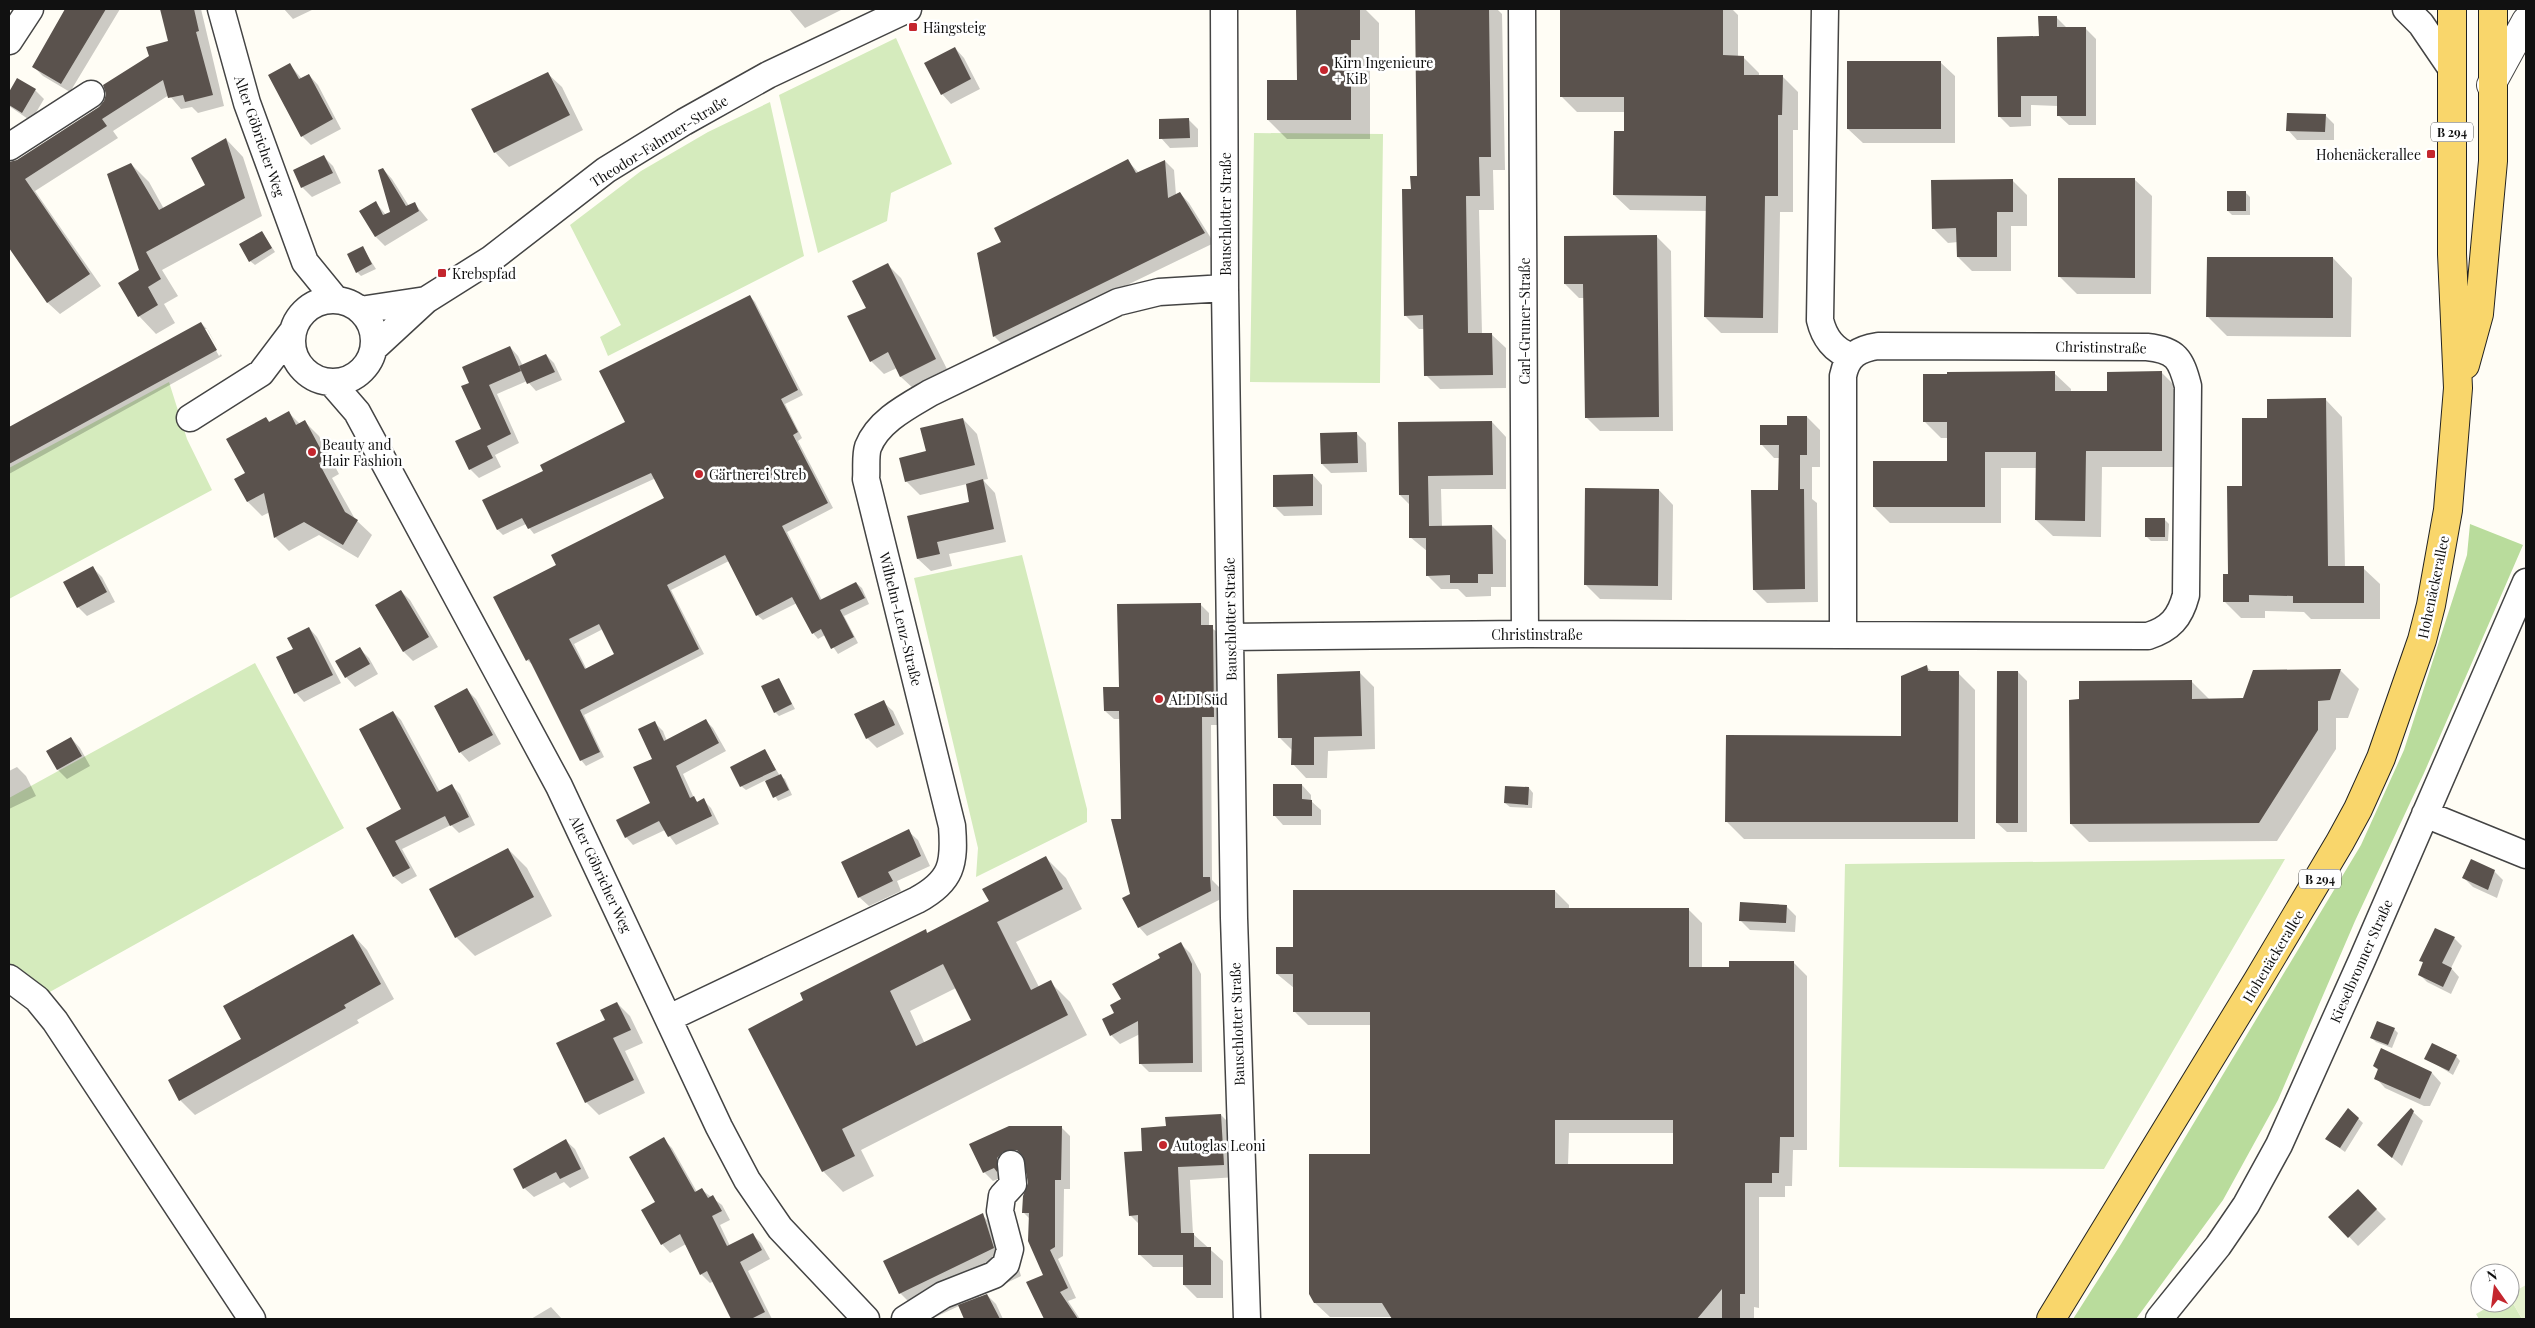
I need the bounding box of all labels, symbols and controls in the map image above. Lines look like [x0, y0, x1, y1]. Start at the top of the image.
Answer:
place label: Hängsteig [923, 18, 986, 37]
marker: Hängsteig [907, 21, 919, 33]
place label: Kirn Ingenieure + KiB [1334, 53, 1433, 88]
marker: Kirn Ingenieure + KiB [1318, 64, 1330, 76]
street label: Alter Göbricher Weg [230, 72, 290, 200]
street label: Theodor-Fahrner-Straße [587, 91, 731, 191]
road number: B 294 [2431, 122, 2473, 142]
place label: Hohenäckerallee [2316, 145, 2421, 164]
marker: Hohenäckerallee [2425, 148, 2437, 160]
street label: Bauschlotter Straße [1216, 152, 1235, 276]
street label: Carl-Gruner-Straße [1515, 257, 1534, 385]
place label: Krebspfad [452, 264, 516, 283]
marker: Krebspfad [436, 267, 448, 279]
street label: Christinstraße [2055, 337, 2147, 357]
place label: Beauty and Hair Fashion [322, 435, 403, 470]
marker: Beauty and Hair Fashion [306, 446, 318, 458]
place label: Gärtnerei Streb [709, 465, 807, 484]
marker: Gärtnerei Streb [693, 468, 705, 480]
street label: Hohenäckerallee [2413, 534, 2453, 640]
street label: Wilhelm-Lenz-Straße [875, 549, 927, 688]
street label: Bauschlotter Straße [1219, 557, 1241, 681]
street label: Christinstraße [1491, 625, 1583, 644]
place label: ALDI Süd [1168, 690, 1228, 709]
marker: ALDI Süd [1153, 693, 1165, 705]
street label: Alter Göbricher Weg [565, 811, 637, 936]
road number: B 294 [2299, 870, 2341, 889]
street label: Kieselbronner Straße [2325, 896, 2397, 1026]
street label: Hohenäckerallee [2238, 906, 2308, 1006]
street label: Bauschlotter Straße [1225, 962, 1249, 1086]
place label: Autoglas Leoni [1172, 1136, 1266, 1155]
marker: Autoglas Leoni [1157, 1139, 1169, 1151]
north arrow [2470, 1263, 2520, 1313]
text: N [2485, 1264, 2499, 1285]

